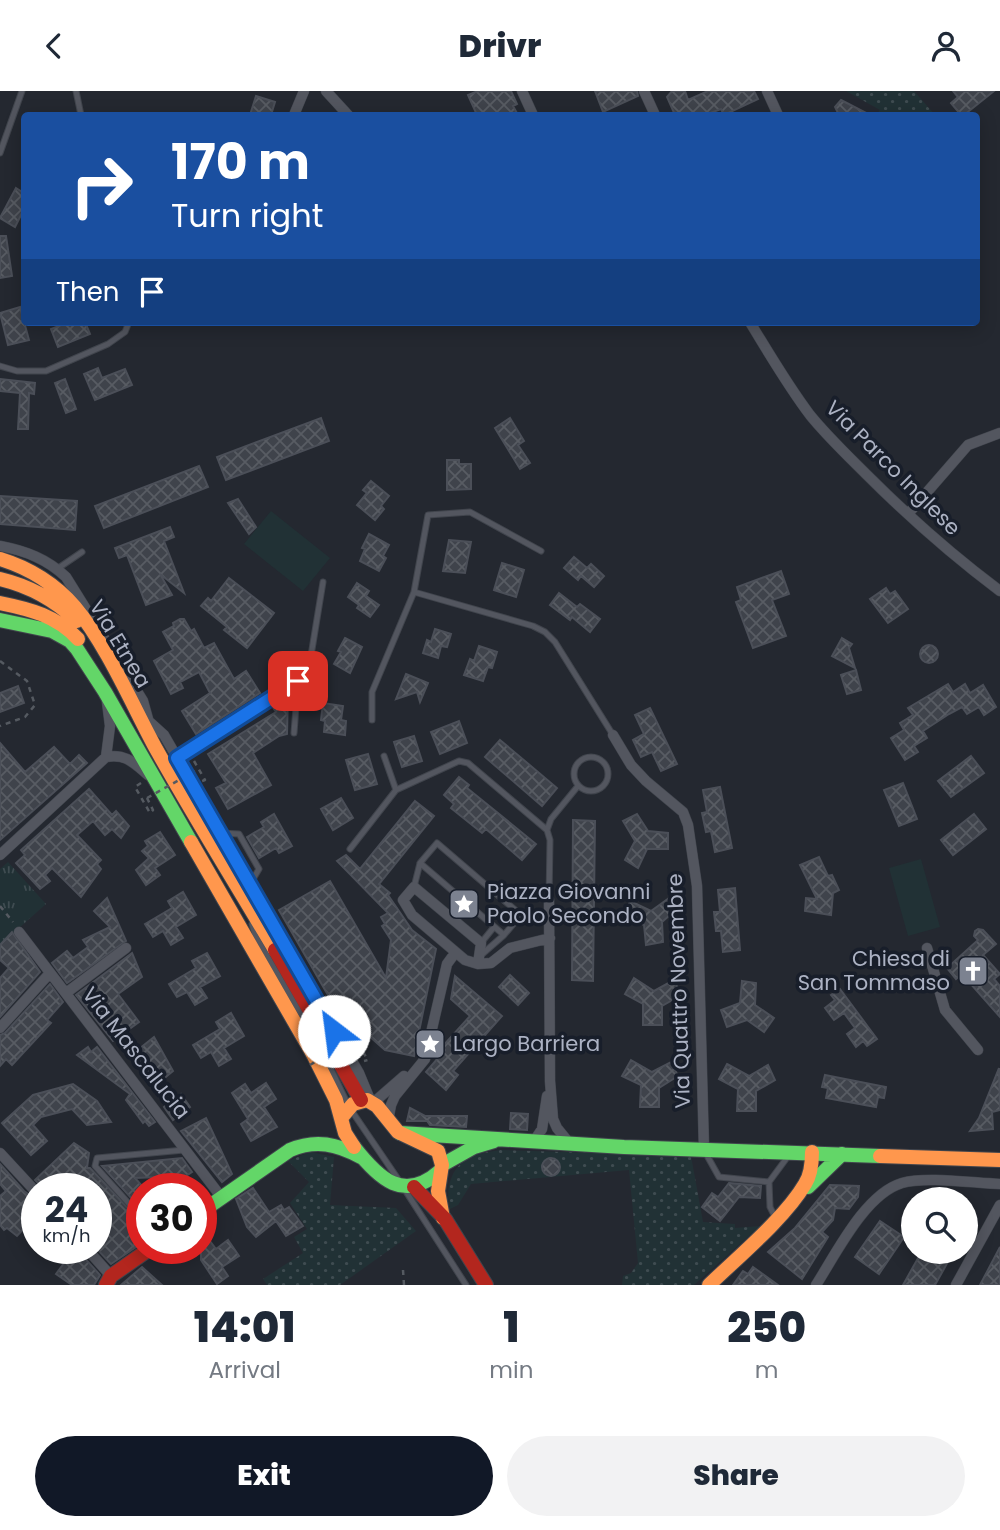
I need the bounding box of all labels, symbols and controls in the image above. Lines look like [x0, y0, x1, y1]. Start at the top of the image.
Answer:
text: Drivr [459, 23, 541, 68]
icon: back [35, 27, 73, 65]
icon: person [927, 27, 965, 65]
text: 170 m [171, 128, 310, 196]
icon: right [56, 140, 147, 231]
text: Turn right [171, 193, 323, 238]
icon: arrive [133, 273, 171, 311]
text: Then [56, 274, 119, 310]
street label: Via Parco Inglese [819, 394, 967, 542]
street label: Via Etnea [83, 594, 158, 693]
pin [268, 651, 328, 711]
icon: arrive [279, 662, 317, 700]
street label: Via Quattro Novembre [660, 873, 697, 1109]
place label: Piazza Giovanni Paolo Secondo [487, 877, 650, 930]
place icon: Piazza Giovanni Paolo Secondo [447, 887, 481, 921]
place label: Chiesa di San Tommaso [798, 944, 950, 997]
church icon: Chiesa di San Tommaso [956, 954, 990, 988]
street label: Via Mascalucia [76, 981, 197, 1125]
position arrow [297, 994, 371, 1068]
place icon: Largo Barriera [413, 1027, 447, 1061]
place label: Largo Barriera [453, 1029, 600, 1058]
speed limit sign: 30 [126, 1173, 217, 1264]
text: 24 [45, 1185, 88, 1234]
map controls [901, 1187, 978, 1264]
button: search [901, 1187, 978, 1264]
text: km/h [43, 1223, 90, 1248]
text: 14:01 [194, 1298, 296, 1357]
text: 1 [503, 1298, 520, 1357]
text: 250 [727, 1298, 806, 1357]
text: Arrival [208, 1354, 281, 1386]
text: min [489, 1354, 533, 1386]
text: m [755, 1354, 779, 1386]
button: Exit [35, 1436, 493, 1516]
button: Share [507, 1436, 965, 1516]

